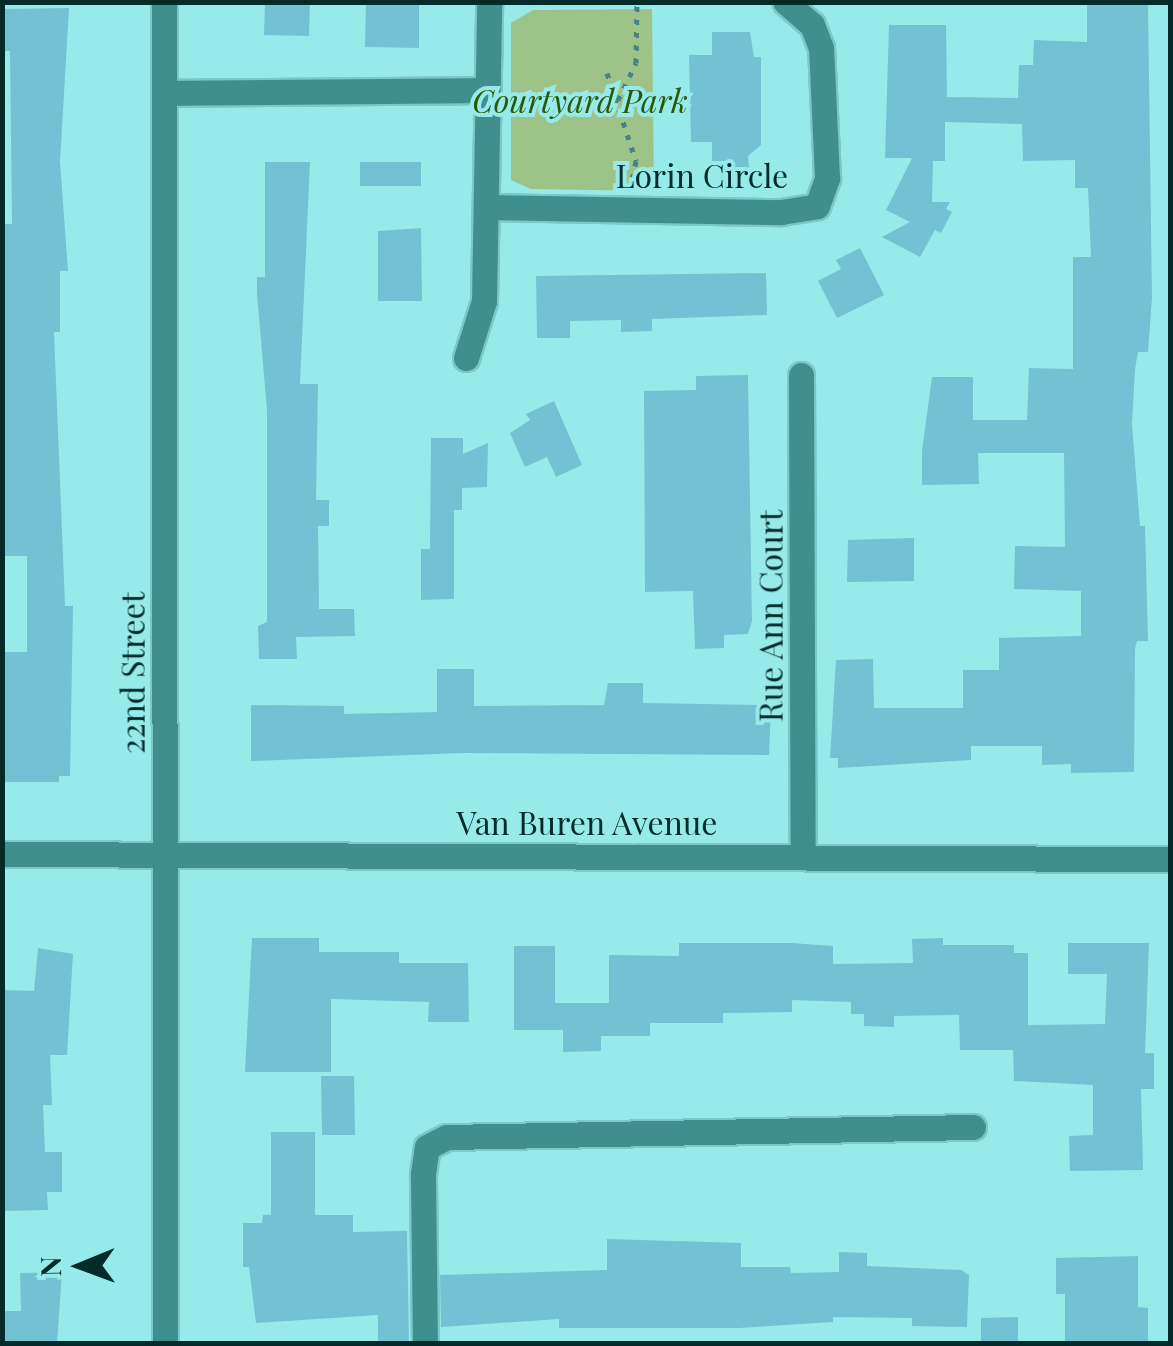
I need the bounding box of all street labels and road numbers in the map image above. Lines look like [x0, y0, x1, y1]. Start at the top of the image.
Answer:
street label: Lorin Circle [616, 156, 788, 194]
street label: Rue Ann Court [751, 509, 789, 723]
street label: 22nd Street [113, 592, 151, 754]
street label: Van Buren Avenue [456, 803, 718, 841]

